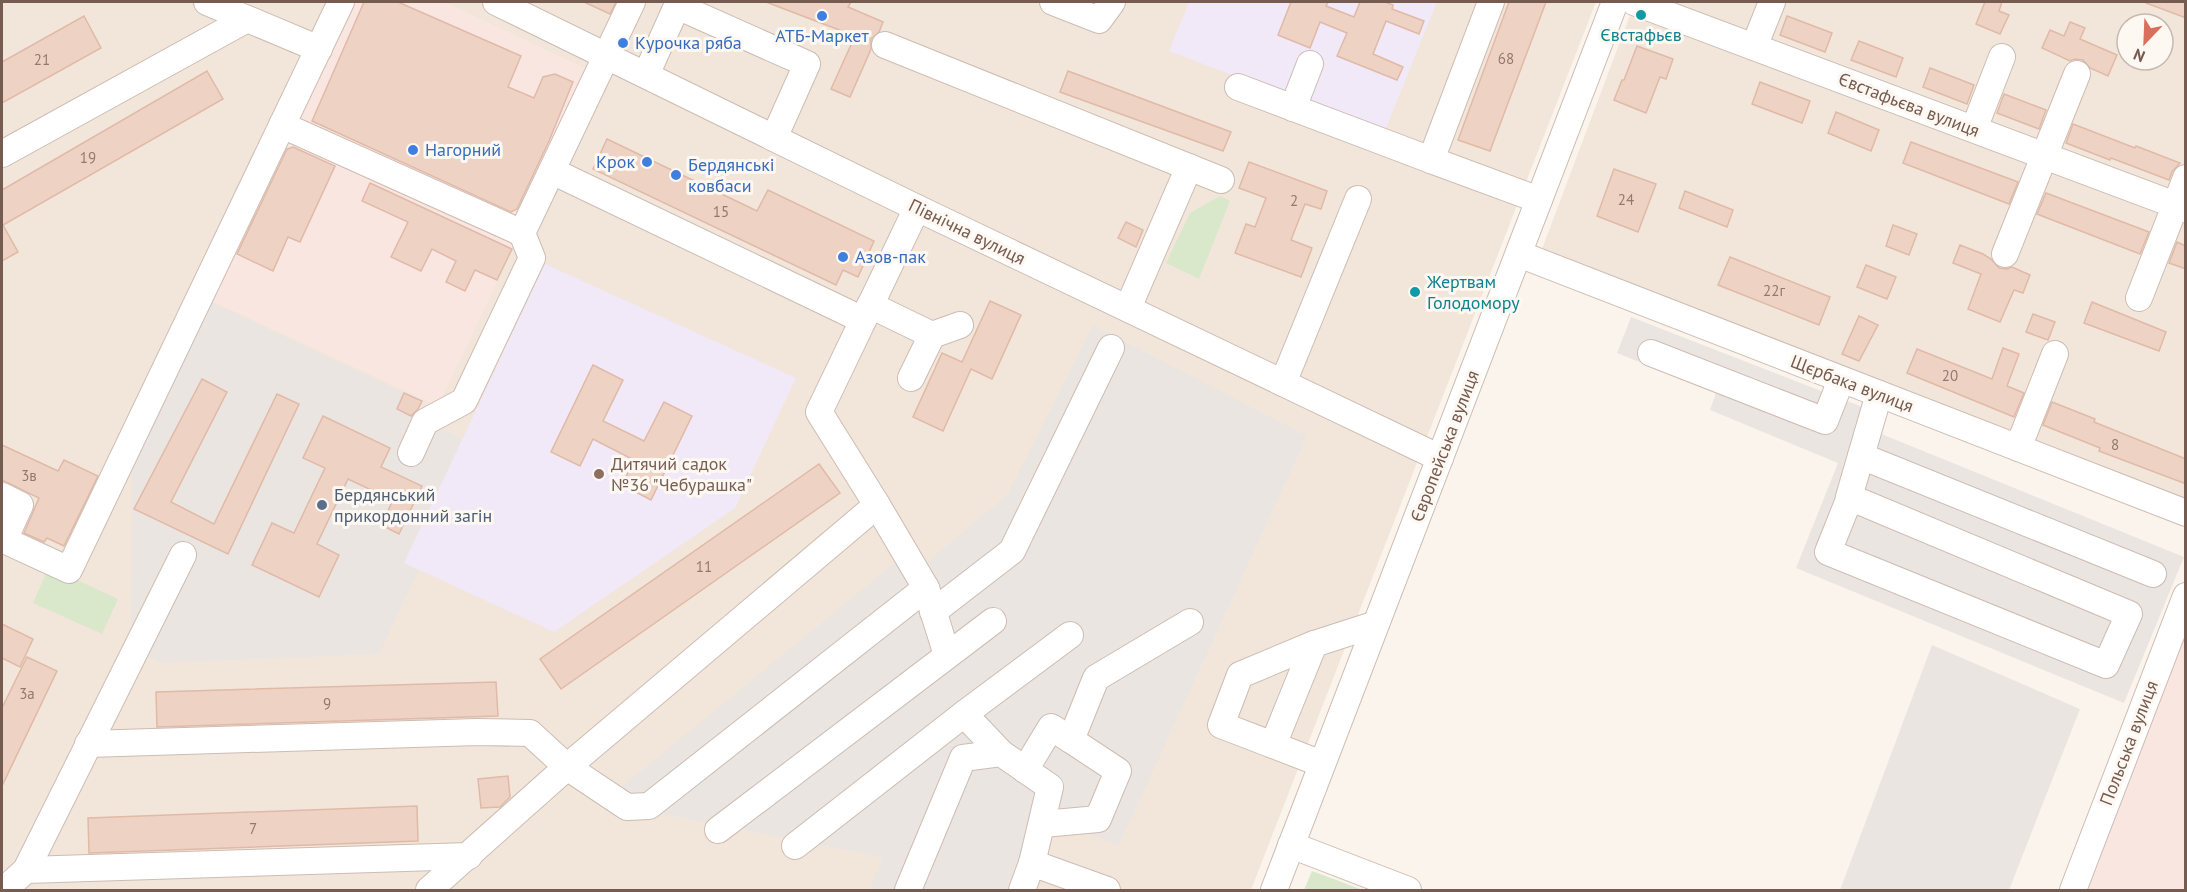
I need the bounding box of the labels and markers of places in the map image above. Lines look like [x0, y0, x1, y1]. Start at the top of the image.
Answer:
marker: Євстафьєв [1634, 8, 1648, 22]
marker: АТБ-Маркет [815, 9, 829, 23]
place label: Євстафьєв [1600, 23, 1682, 46]
place label: АТБ-Маркет [775, 24, 869, 47]
place label: Курочка ряба [635, 31, 742, 54]
marker: Курочка ряба [616, 36, 630, 50]
place label: Нагорний [425, 138, 501, 161]
marker: Нагорний [406, 143, 420, 157]
place label: Крок [596, 150, 635, 173]
place label: Бердянські ковбаси [688, 153, 775, 197]
marker: Крок [640, 155, 654, 169]
marker: Бердянські ковбаси [669, 168, 683, 182]
place label: Азов-пак [855, 245, 926, 268]
marker: Азов-пак [836, 250, 850, 264]
place label: Жертвам Голодомору [1426, 270, 1520, 314]
marker: Жертвам Голодомору [1408, 285, 1422, 299]
place label: Дитячий садок №36 "Чебурашка" [611, 452, 752, 496]
marker: Дитячий садок №36 "Чебурашка" [592, 467, 606, 481]
place label: Бердянський прикордонний загін [334, 483, 492, 527]
marker: Бердянський прикордонний загін [315, 498, 329, 512]

